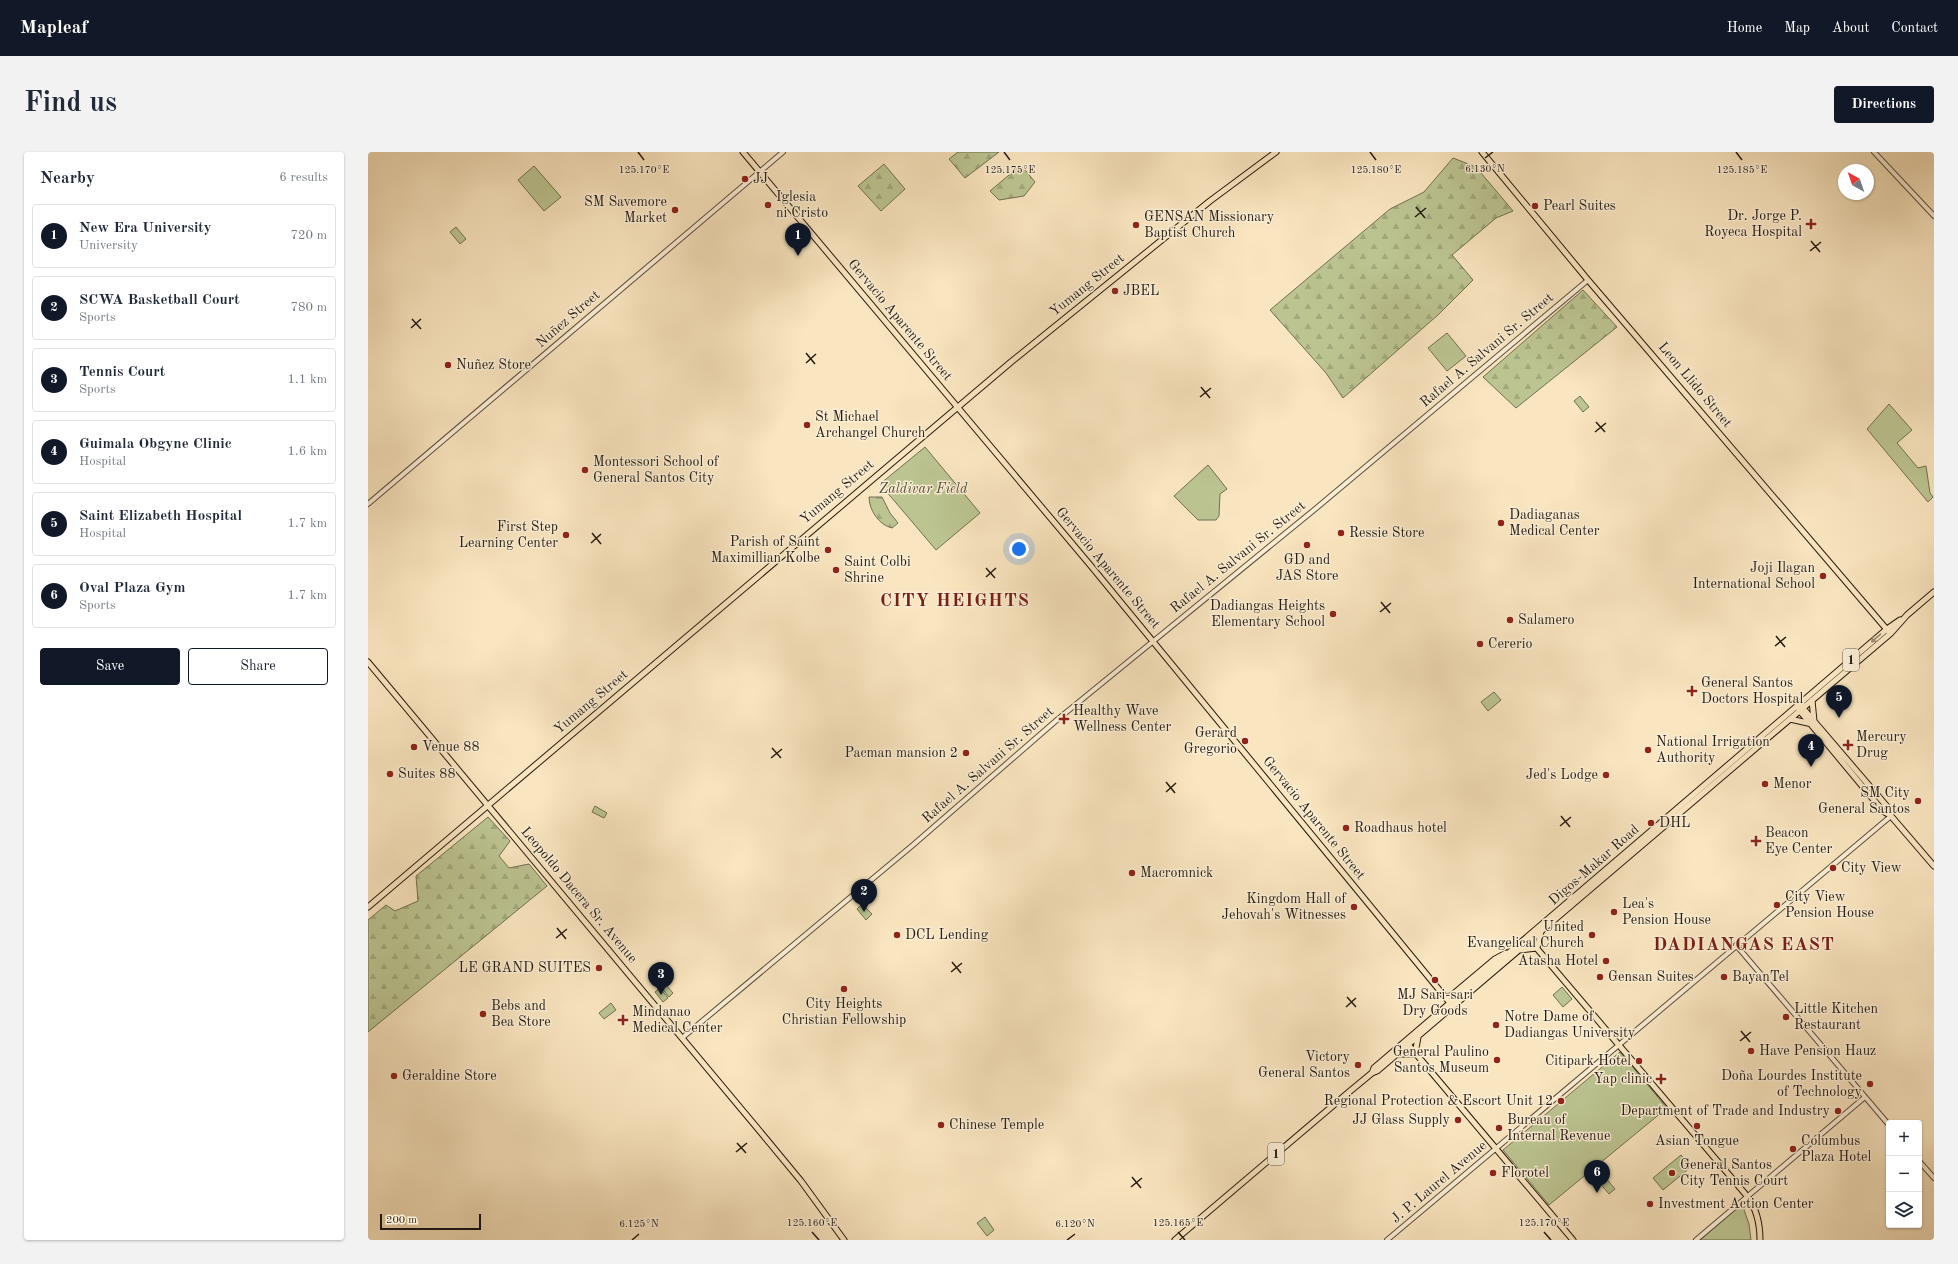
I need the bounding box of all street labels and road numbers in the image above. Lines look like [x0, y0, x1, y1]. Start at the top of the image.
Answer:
street label: Yumang Street [1047, 251, 1127, 319]
street label: Gervacio Aparente Street [845, 257, 955, 384]
street label: Nuñez Street [533, 288, 603, 350]
street label: Rafael A. Salvani Sr. Street [1418, 290, 1556, 410]
street label: Leon Llido Street [1655, 340, 1735, 430]
street label: Yumang Street [797, 457, 877, 527]
street label: Rafael A. Salvani Sr. Street [1168, 498, 1308, 616]
street label: Gervacio Aparente Street [1053, 505, 1163, 632]
road number: 1 [1843, 649, 1859, 671]
street label: Yumang Street [551, 667, 631, 737]
street label: Rafael A. Salvani Sr. Street [920, 704, 1056, 826]
street label: Gervacio Aparente Street [1260, 754, 1368, 882]
street label: Digos-Makar Road [1546, 822, 1642, 908]
street label: Leopoldo Dacera Sr. Avenue [518, 824, 640, 966]
street label: J. P. Laurel Avenue [1389, 1138, 1489, 1226]
road number: 1 [1268, 1143, 1284, 1165]

